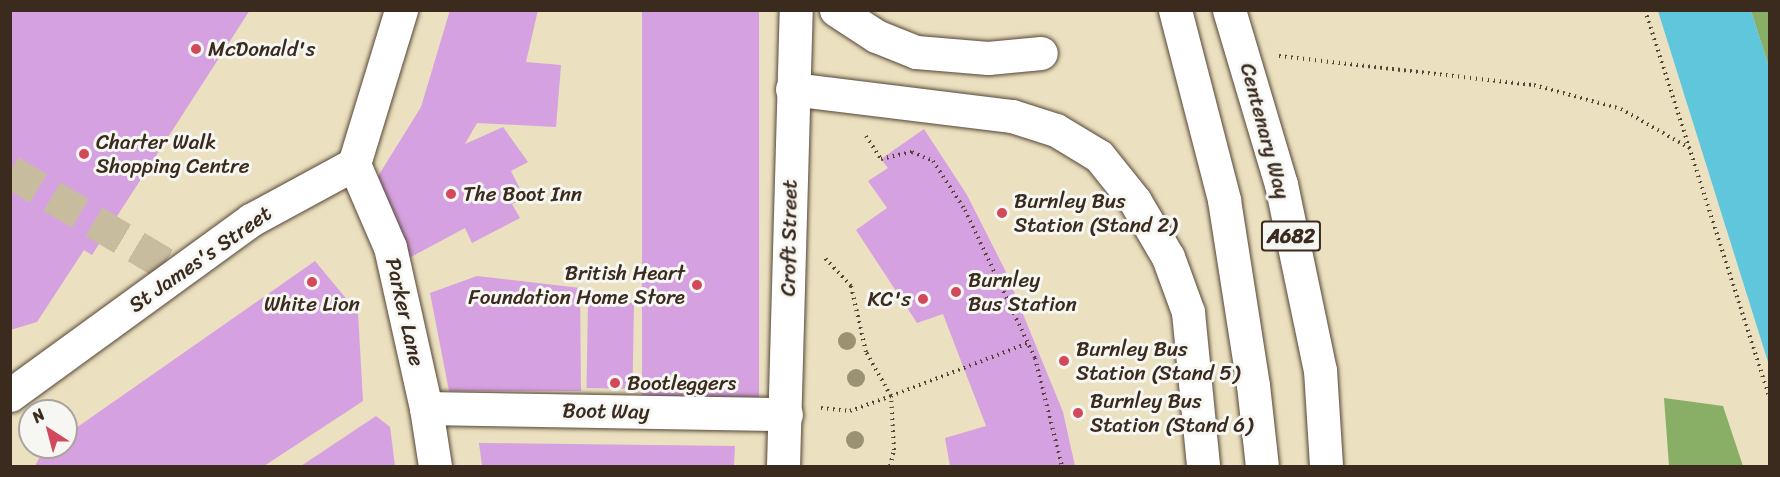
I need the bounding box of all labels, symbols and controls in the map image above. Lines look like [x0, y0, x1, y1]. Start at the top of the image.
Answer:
place label: McDonald's [208, 36, 315, 62]
marker: McDonald's [189, 42, 203, 56]
street label: Centenary Way [1235, 60, 1295, 202]
place label: Charter Walk Shopping Centre [96, 129, 250, 179]
marker: Charter Walk Shopping Centre [77, 147, 91, 161]
street label: Croft Street [775, 180, 803, 296]
place label: The Boot Inn [463, 181, 582, 207]
marker: The Boot Inn [444, 187, 458, 201]
place label: Burnley Bus Station (Stand 2) [1014, 188, 1177, 238]
street label: St James's Street [124, 201, 276, 317]
marker: Burnley Bus Station (Stand 2) [995, 206, 1009, 220]
road number: A682 [1260, 219, 1322, 253]
street label: Parker Lane [380, 255, 430, 369]
place label: British Heart Foundation Home Store [467, 260, 685, 310]
place label: Burnley Bus Station [968, 267, 1077, 317]
marker: White Lion [305, 275, 319, 289]
marker: British Heart Foundation Home Store [690, 278, 704, 292]
marker: Burnley Bus Station [949, 285, 963, 299]
place label: KC's [868, 286, 911, 312]
place label: White Lion [264, 291, 360, 317]
marker: KC's [916, 292, 930, 306]
place label: Burnley Bus Station (Stand 5) [1076, 336, 1240, 386]
marker: Burnley Bus Station (Stand 5) [1057, 354, 1071, 368]
place label: Bootleggers [627, 370, 736, 396]
marker: Bootleggers [608, 376, 622, 390]
place label: Burnley Bus Station (Stand 6) [1090, 388, 1253, 438]
street label: Boot Way [562, 398, 650, 424]
north arrow [18, 399, 78, 459]
text: N [25, 401, 51, 431]
marker: Burnley Bus Station (Stand 6) [1071, 406, 1085, 420]

